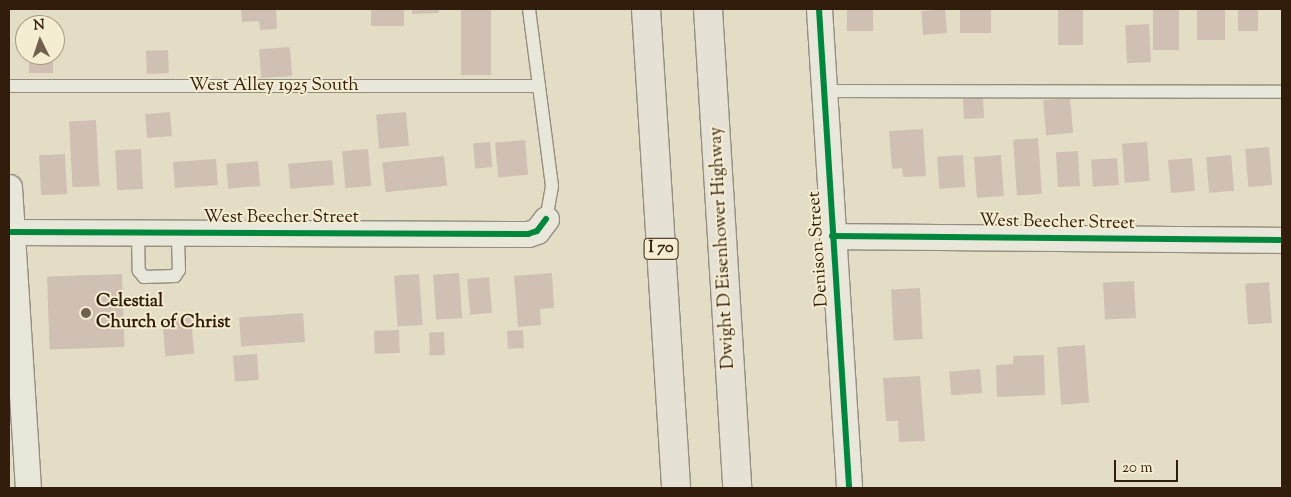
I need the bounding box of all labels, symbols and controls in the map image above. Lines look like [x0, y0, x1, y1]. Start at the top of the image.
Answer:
north arrow [15, 15, 65, 65]
text: N [33, 16, 45, 36]
street label: West Alley 1925 South [189, 75, 359, 97]
street label: Dwight D Eisenhower Highway [706, 126, 740, 370]
street label: Denison Street [804, 190, 834, 308]
street label: West Beecher Street [203, 207, 359, 229]
street label: West Beecher Street [979, 211, 1135, 235]
road number: I 70 [644, 235, 678, 262]
place label: Celestial Church of Christ [96, 292, 230, 334]
marker: Celestial Church of Christ [80, 307, 92, 319]
scale bar [1116, 450, 1180, 482]
text: 20 m [1122, 458, 1153, 479]

